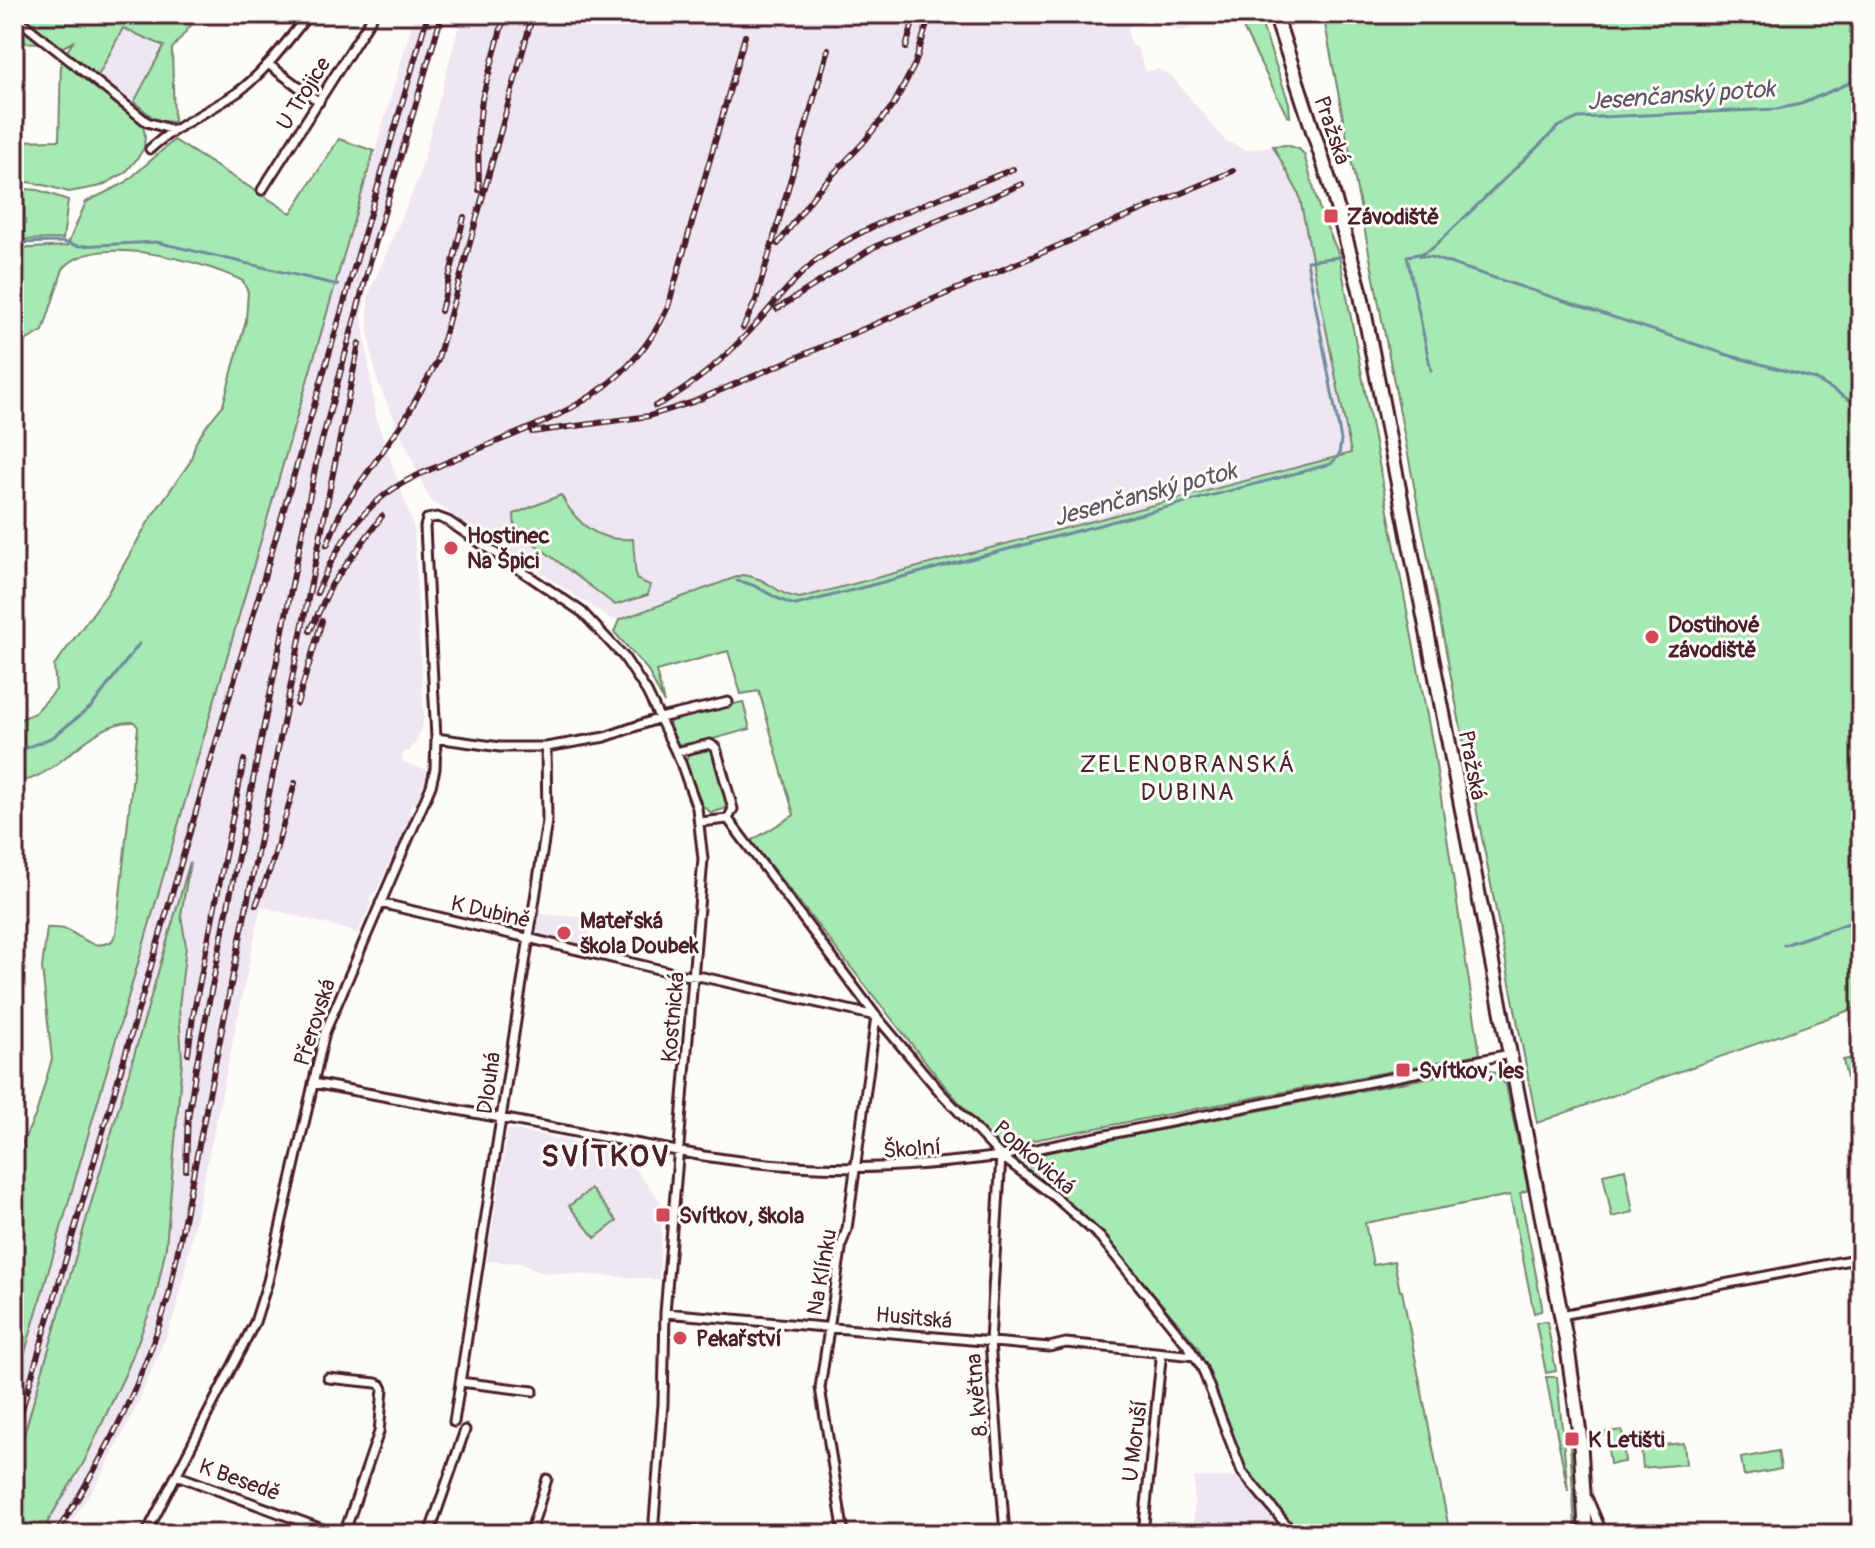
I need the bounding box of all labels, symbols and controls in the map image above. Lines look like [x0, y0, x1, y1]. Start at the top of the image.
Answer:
street label: U Trojice [270, 52, 337, 135]
water label: Jesenčanský potok [1586, 74, 1778, 117]
street label: Pražská [1307, 92, 1357, 168]
place label: Závodiště [1347, 203, 1439, 231]
marker: Závodiště [1322, 207, 1340, 225]
water label: Jesenčanský potok [1051, 456, 1242, 533]
place label: Hostinec Na Špici [467, 522, 550, 575]
marker: Hostinec Na Špici [442, 539, 460, 557]
place label: Dostihové závodiště [1668, 611, 1760, 664]
marker: Dostihové závodiště [1643, 628, 1661, 646]
street label: Pražská [1452, 728, 1492, 802]
district label: ZELENOBRANSKÁ DUBINA [1080, 750, 1296, 807]
street label: K Dubině [448, 889, 533, 935]
place label: Mateřská škola Doubek [580, 907, 699, 960]
marker: Mateřská škola Doubek [555, 924, 573, 942]
street label: Kostnická [655, 971, 691, 1064]
street label: Přerovská [288, 975, 342, 1069]
street label: Dlouhá [471, 1050, 507, 1116]
place label: Svítkov, les [1419, 1057, 1524, 1085]
marker: Svítkov, les [1394, 1061, 1412, 1079]
street label: Popkovická [987, 1114, 1081, 1201]
street label: Školní [882, 1133, 942, 1165]
district label: SVÍTKOV [541, 1138, 671, 1175]
place label: Svítkov, škola [679, 1202, 804, 1230]
marker: Svítkov, škola [654, 1206, 672, 1224]
street label: Na Klínku [801, 1227, 843, 1318]
street label: Husitská [874, 1301, 953, 1335]
place label: Pekařství [696, 1325, 782, 1353]
marker: Pekařství [671, 1329, 689, 1347]
street label: 8. května [959, 1352, 995, 1437]
street label: U Moruší [1116, 1399, 1154, 1483]
place label: K Letišti [1588, 1426, 1665, 1454]
marker: K Letišti [1563, 1430, 1581, 1448]
street label: K Besedě [195, 1452, 284, 1508]

